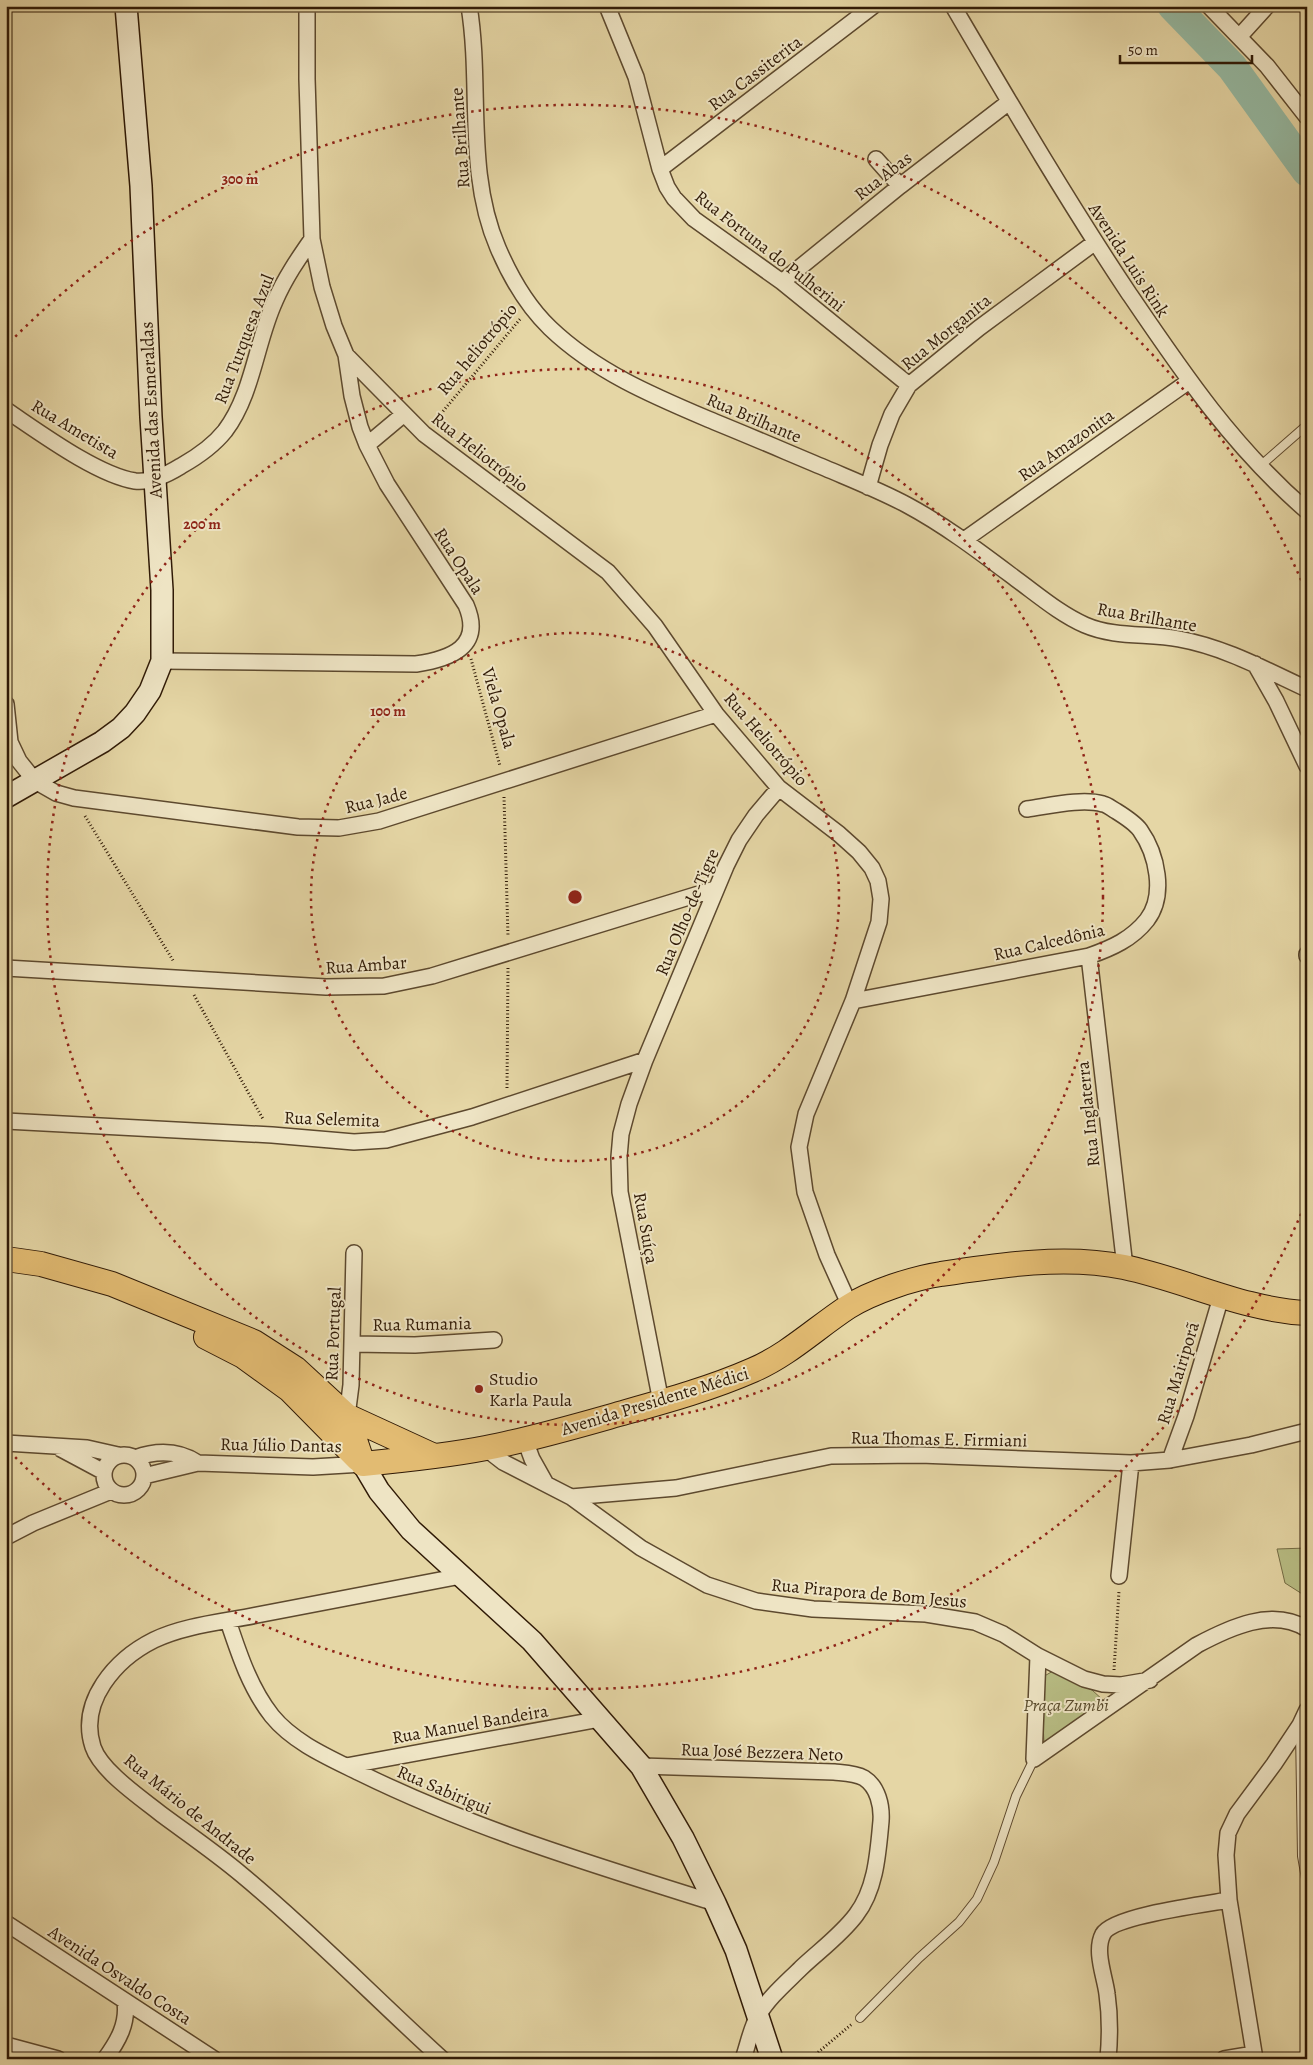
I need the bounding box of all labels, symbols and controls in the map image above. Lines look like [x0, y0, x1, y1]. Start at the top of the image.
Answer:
street label: Rua Cassiterita [703, 29, 807, 116]
scale bar [1120, 32, 1253, 64]
text: 50 m [1128, 40, 1158, 60]
street label: Rua Brilhante [445, 87, 475, 189]
street label: Rua Abas [849, 146, 917, 206]
text: 300 m [222, 169, 259, 189]
street label: Rua Fortuna do Pulherini [690, 185, 850, 317]
street label: Avenida Luis Rink [1082, 197, 1175, 322]
street label: Rua Turquesa Azul [208, 270, 280, 407]
street label: Rua Morganita [896, 288, 997, 376]
street label: Rua heliotrópio [431, 298, 523, 400]
street label: Avenida das Esmeraldas [134, 321, 168, 500]
street label: Rua Brilhante [703, 387, 805, 449]
street label: Rua Ametista [27, 393, 124, 465]
street label: Rua Amazonita [1013, 403, 1119, 487]
street label: Rua Heliotrópio [427, 407, 534, 497]
text: 200 m [183, 514, 221, 534]
street label: Rua Opala [428, 523, 490, 600]
street label: Rua Brilhante [1095, 596, 1199, 638]
street label: Viela Opala [476, 664, 522, 752]
street label: Rua Heliotrópio [719, 687, 813, 791]
text: 100 m [370, 701, 406, 721]
street label: Rua Jade [342, 781, 410, 819]
street label: Rua Olho-de-Tigre [649, 845, 725, 979]
centre of rings [566, 888, 584, 906]
street label: Rua Calcedônia [991, 917, 1108, 966]
street label: Rua Ambar [324, 950, 408, 980]
street label: Rua Inglaterra [1070, 1059, 1105, 1168]
street label: Rua Selemita [283, 1105, 381, 1133]
street label: Rua Suíça [628, 1190, 664, 1266]
street label: Rua Portugal [319, 1286, 347, 1382]
street label: Rua Rumania [372, 1311, 472, 1337]
street label: Rua Mairiporã [1151, 1318, 1205, 1427]
street label: Avenida Presidente Médici [557, 1361, 752, 1441]
place label: Studio Karla Paula [489, 1367, 573, 1412]
marker: Studio Karla Paula [473, 1383, 485, 1395]
street label: Rua Thomas E. Firmiani [850, 1425, 1028, 1453]
street label: Rua Júlio Dantas [220, 1432, 342, 1458]
street label: Rua Pirapora de Bom Jesus [770, 1573, 968, 1613]
park label: Praça Zumbi [1023, 1693, 1109, 1717]
street label: Rua Manuel Bandeira [390, 1698, 551, 1750]
street label: Rua José Bezzera Neto [680, 1737, 844, 1767]
street label: Rua Mário de Andrade [119, 1748, 261, 1870]
street label: Rua Sabirigui [393, 1759, 495, 1821]
street label: Avenida Osvaldo Costa [43, 1919, 197, 2031]

